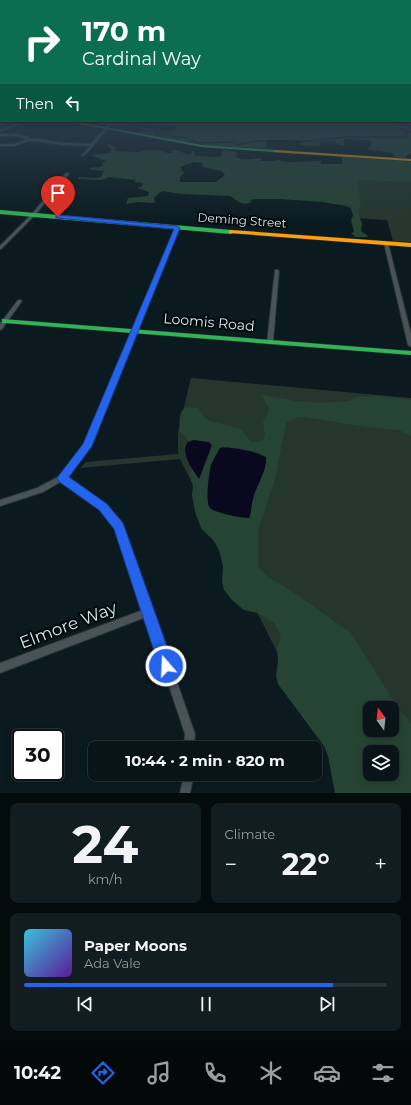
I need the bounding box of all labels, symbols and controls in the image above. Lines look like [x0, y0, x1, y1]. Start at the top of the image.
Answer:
text: 170 m [82, 14, 166, 48]
icon: right [16, 16, 68, 68]
text: Cardinal Way [82, 48, 201, 70]
icon: left [62, 92, 84, 114]
text: Then [16, 94, 54, 113]
pin [41, 176, 75, 217]
icon: arrive [47, 182, 69, 204]
street label: Deming Street [197, 209, 287, 231]
street label: Loomis Road [163, 309, 255, 335]
street label: Elmore Way [16, 597, 120, 653]
position arrow [145, 645, 187, 687]
north arrow [363, 701, 399, 737]
map controls [363, 701, 399, 781]
speed limit sign: 30 [12, 729, 64, 781]
button: layers [363, 745, 399, 781]
text: 10:44 · 2 min · 820 m [125, 751, 285, 770]
text: 24 [72, 813, 138, 876]
text: Climate [225, 826, 275, 842]
text: 22° [282, 846, 330, 883]
text: − [225, 851, 237, 878]
text: + [374, 851, 387, 878]
text: km/h [88, 871, 123, 887]
text: Paper Moons [84, 936, 187, 955]
text: Ada Vale [84, 955, 141, 971]
icon: previous [74, 993, 96, 1015]
icon: pause [195, 993, 217, 1015]
icon: next [316, 993, 338, 1015]
icon: directions [89, 1059, 117, 1087]
icon: music [145, 1059, 173, 1087]
icon: phone [201, 1059, 229, 1087]
icon: climate [257, 1059, 285, 1087]
icon: car [313, 1059, 341, 1087]
icon: filters [369, 1059, 397, 1087]
text: 10:42 [14, 1062, 61, 1084]

